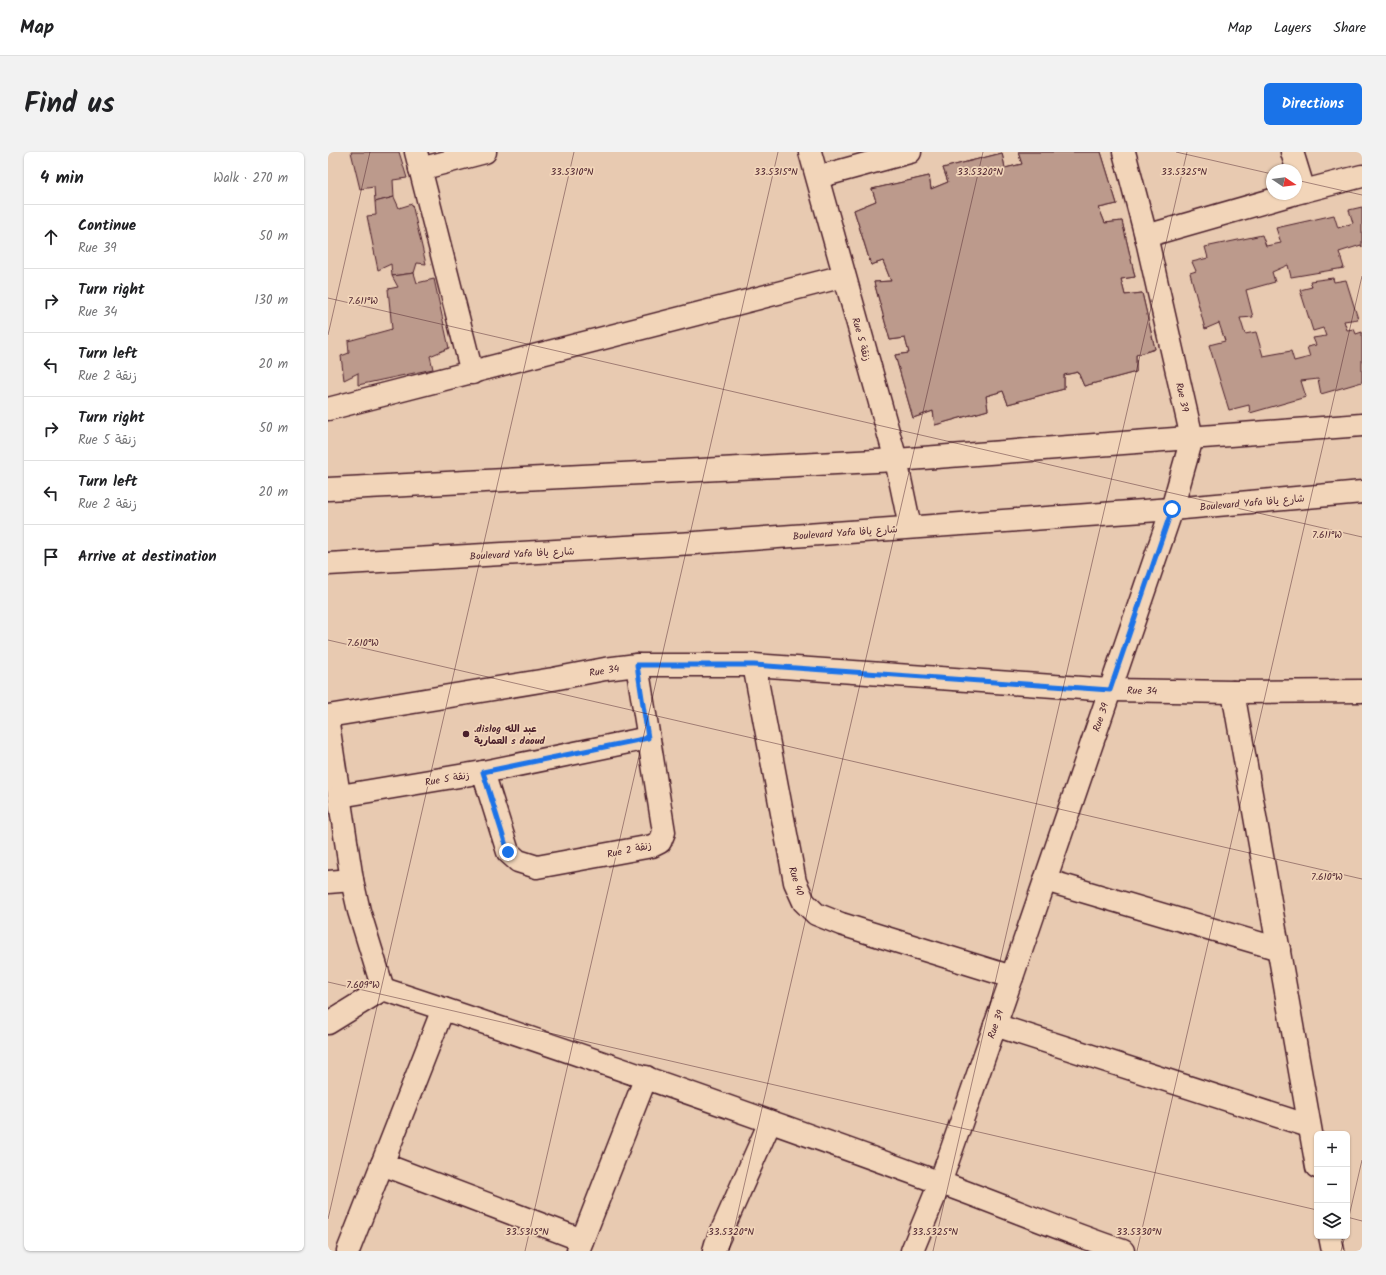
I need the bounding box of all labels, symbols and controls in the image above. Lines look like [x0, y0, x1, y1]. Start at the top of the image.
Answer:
text: Map [20, 13, 54, 43]
text: Map [1228, 17, 1252, 39]
text: Layers [1274, 17, 1312, 39]
text: Share [1334, 17, 1366, 39]
text: Find us [24, 82, 115, 127]
button: Directions [1264, 83, 1362, 125]
text: 33.5310°N [550, 164, 594, 180]
text: 33.5315°N [754, 164, 798, 180]
text: 33.5320°N [957, 164, 1003, 180]
text: 33.5325°N [1161, 164, 1207, 180]
north arrow [1266, 164, 1302, 200]
text: 4 min [40, 165, 84, 192]
text: Walk · 270 m [213, 168, 288, 189]
text: Continue [78, 214, 136, 238]
icon: ahead [40, 226, 62, 248]
text: 50 m [259, 226, 288, 247]
text: Rue 39 [78, 238, 117, 259]
text: Turn right [78, 278, 145, 302]
icon: right [40, 290, 62, 312]
text: 130 m [254, 290, 288, 311]
text: 7.611°W [348, 293, 378, 309]
text: Rue 34 [78, 302, 118, 323]
street label: Rue 5 زنقة [847, 315, 875, 363]
text: Turn left [78, 342, 138, 366]
icon: left [40, 354, 62, 376]
text: 20 m [258, 354, 288, 375]
text: Rue 2 زنقة [78, 366, 137, 387]
street label: Rue 39 [1171, 381, 1193, 414]
text: Turn right [78, 406, 145, 430]
icon: right [40, 418, 62, 440]
text: 50 m [259, 418, 288, 439]
text: Rue 5 زنقة [78, 430, 136, 451]
text: Turn left [78, 470, 138, 494]
icon: left [40, 482, 62, 504]
text: 20 m [258, 482, 288, 503]
street label: Boulevard Yafa شارع يافا [1199, 490, 1305, 516]
text: Rue 2 زنقة [78, 494, 137, 515]
route start [1163, 500, 1181, 518]
street label: Boulevard Yafa شارع يافا [792, 521, 898, 545]
text: 7.611°W [1312, 527, 1342, 543]
street label: Boulevard Yafa شارع يافا [469, 543, 575, 565]
text: Arrive at destination [78, 545, 217, 569]
icon: arrive [40, 546, 62, 568]
text: 7.610°W [347, 635, 379, 651]
street label: Rue 34 [588, 661, 621, 681]
street label: Rue 34 [1127, 683, 1158, 699]
street label: Rue 39 [1089, 701, 1113, 734]
place label: .dislog عبد الله العمارية s daoud [474, 721, 545, 749]
marker: .dislog عبد الله العمارية s daoud [461, 729, 471, 739]
street label: Rue 5 زنقة [424, 767, 471, 791]
street label: Rue 2 زنقة [605, 837, 653, 863]
route end [499, 843, 517, 861]
street label: Rue 40 [784, 865, 808, 898]
text: 7.610°W [1311, 869, 1343, 885]
text: 7.609°W [346, 977, 380, 993]
street label: Rue 39 [983, 1008, 1009, 1041]
map controls [1314, 1131, 1350, 1239]
button: + [1314, 1131, 1350, 1167]
button: − [1314, 1167, 1350, 1203]
button: layers [1314, 1203, 1350, 1239]
text: 33.5315°N [505, 1224, 549, 1240]
text: 33.5320°N [708, 1224, 754, 1240]
text: 33.5325°N [912, 1224, 958, 1240]
text: 33.5330°N [1116, 1224, 1162, 1240]

